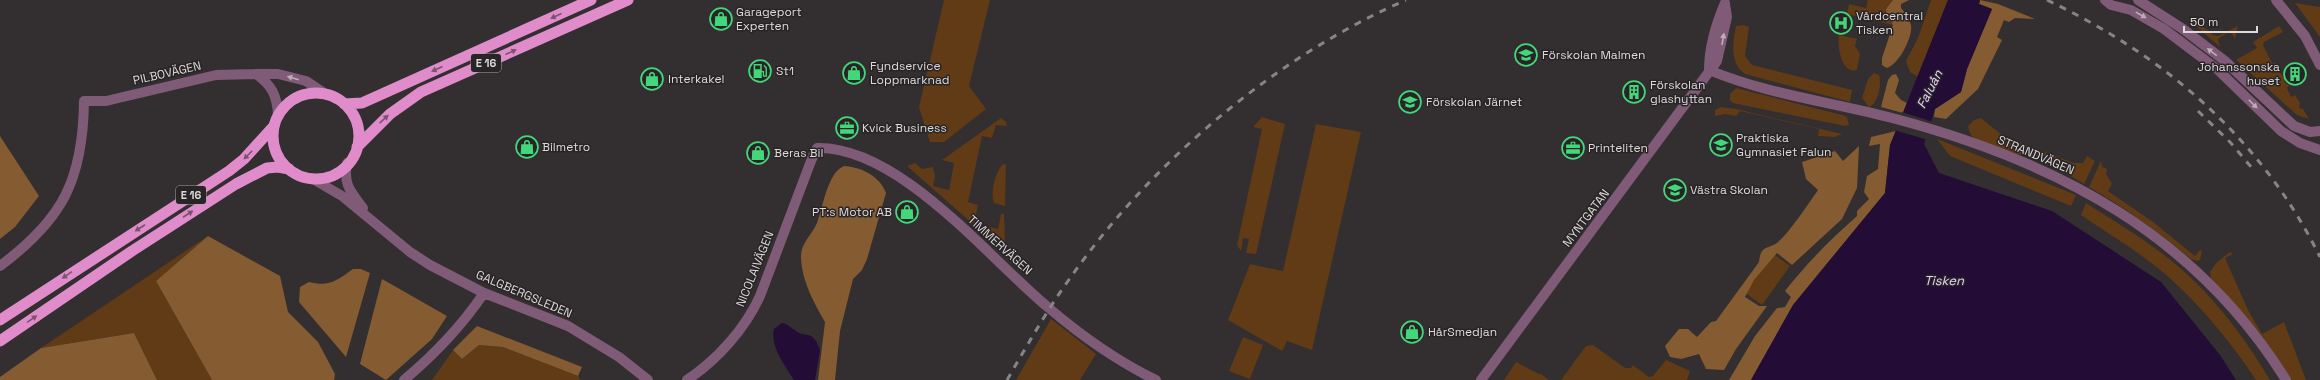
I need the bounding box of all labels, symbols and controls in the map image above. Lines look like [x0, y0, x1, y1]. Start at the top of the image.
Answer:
place label: Garageport Experten [736, 4, 802, 34]
shop icon: Garageport Experten [708, 6, 734, 32]
place label: Vårdcentral Tisken [1856, 8, 1923, 38]
scale bar [2184, 8, 2257, 34]
hospital icon: Vårdcentral Tisken [1828, 10, 1854, 36]
one-way arrow [2135, 12, 2146, 18]
one-way arrow [550, 13, 561, 19]
text: 50 m [2190, 14, 2218, 30]
one-way arrow [1720, 33, 1726, 45]
school or university icon: Förskolan Malmen [1513, 42, 1539, 68]
place label: Förskolan Malmen [1542, 47, 1645, 63]
one-way arrow [2207, 47, 2218, 56]
one-way arrow [505, 49, 516, 55]
road number: E 16 [471, 54, 501, 72]
street label: PILBOVÄGEN [131, 57, 203, 89]
fuel station icon: St1 [747, 58, 773, 84]
place label: Fyndservice Loppmarknad [870, 58, 949, 88]
place label: Johanssonska huset [2197, 59, 2280, 89]
shop icon: Fyndservice Loppmarknad [841, 60, 867, 86]
building icon: Johanssonska huset [2282, 61, 2308, 87]
place label: St1 [776, 63, 794, 79]
one-way arrow [430, 66, 442, 72]
shop icon: Interkakel [639, 66, 665, 92]
water label: Faluån [1913, 66, 1947, 111]
place label: Interkakel [668, 71, 724, 87]
one-way arrow [287, 75, 299, 81]
place label: Förskolan glashyttan [1650, 77, 1712, 107]
building icon: Förskolan glashyttan [1621, 79, 1647, 105]
school or university icon: Förskolan Järnet [1397, 89, 1423, 115]
place label: Förskolan Järnet [1426, 94, 1522, 110]
one-way arrow [2248, 99, 2258, 109]
one-way arrow [379, 115, 389, 124]
office icon: Kvick Business [834, 115, 860, 141]
place label: Kvick Business [862, 120, 947, 136]
place label: Praktiska Gymnasiet Falun [1736, 130, 1831, 160]
school or university icon: Praktiska Gymnasiet Falun [1708, 132, 1734, 158]
street label: STRANDVÄGEN [1995, 132, 2077, 178]
shop icon: Bilmetro [514, 134, 540, 160]
office icon: Printeliten [1560, 135, 1586, 161]
place label: Bilmetro [542, 139, 590, 155]
shop icon: Beras Bil [745, 140, 771, 166]
place label: Printeliten [1588, 140, 1648, 156]
place label: Beras Bil [774, 145, 823, 161]
one-way arrow [243, 150, 253, 160]
school or university icon: Västra Skolan [1662, 177, 1688, 203]
place label: Västra Skolan [1690, 182, 1768, 198]
road number: E 16 [176, 186, 206, 204]
street label: MYNTGATAN [1559, 186, 1613, 250]
shop icon: PT:s Motor AB [894, 199, 920, 225]
place label: PT:s Motor AB [812, 204, 892, 220]
one-way arrow [182, 211, 194, 218]
street label: TIMMERVÄGEN [964, 212, 1036, 278]
one-way arrow [135, 224, 146, 231]
street label: NICOLAIVÄGEN [732, 229, 778, 309]
street label: GALGBERGSLEDEN [473, 266, 575, 322]
one-way arrow [61, 272, 73, 279]
water label: Tisken [1924, 272, 1965, 289]
one-way arrow [27, 315, 37, 323]
shop icon: HårSmedjan [1399, 319, 1425, 345]
place label: HårSmedjan [1428, 324, 1497, 340]

